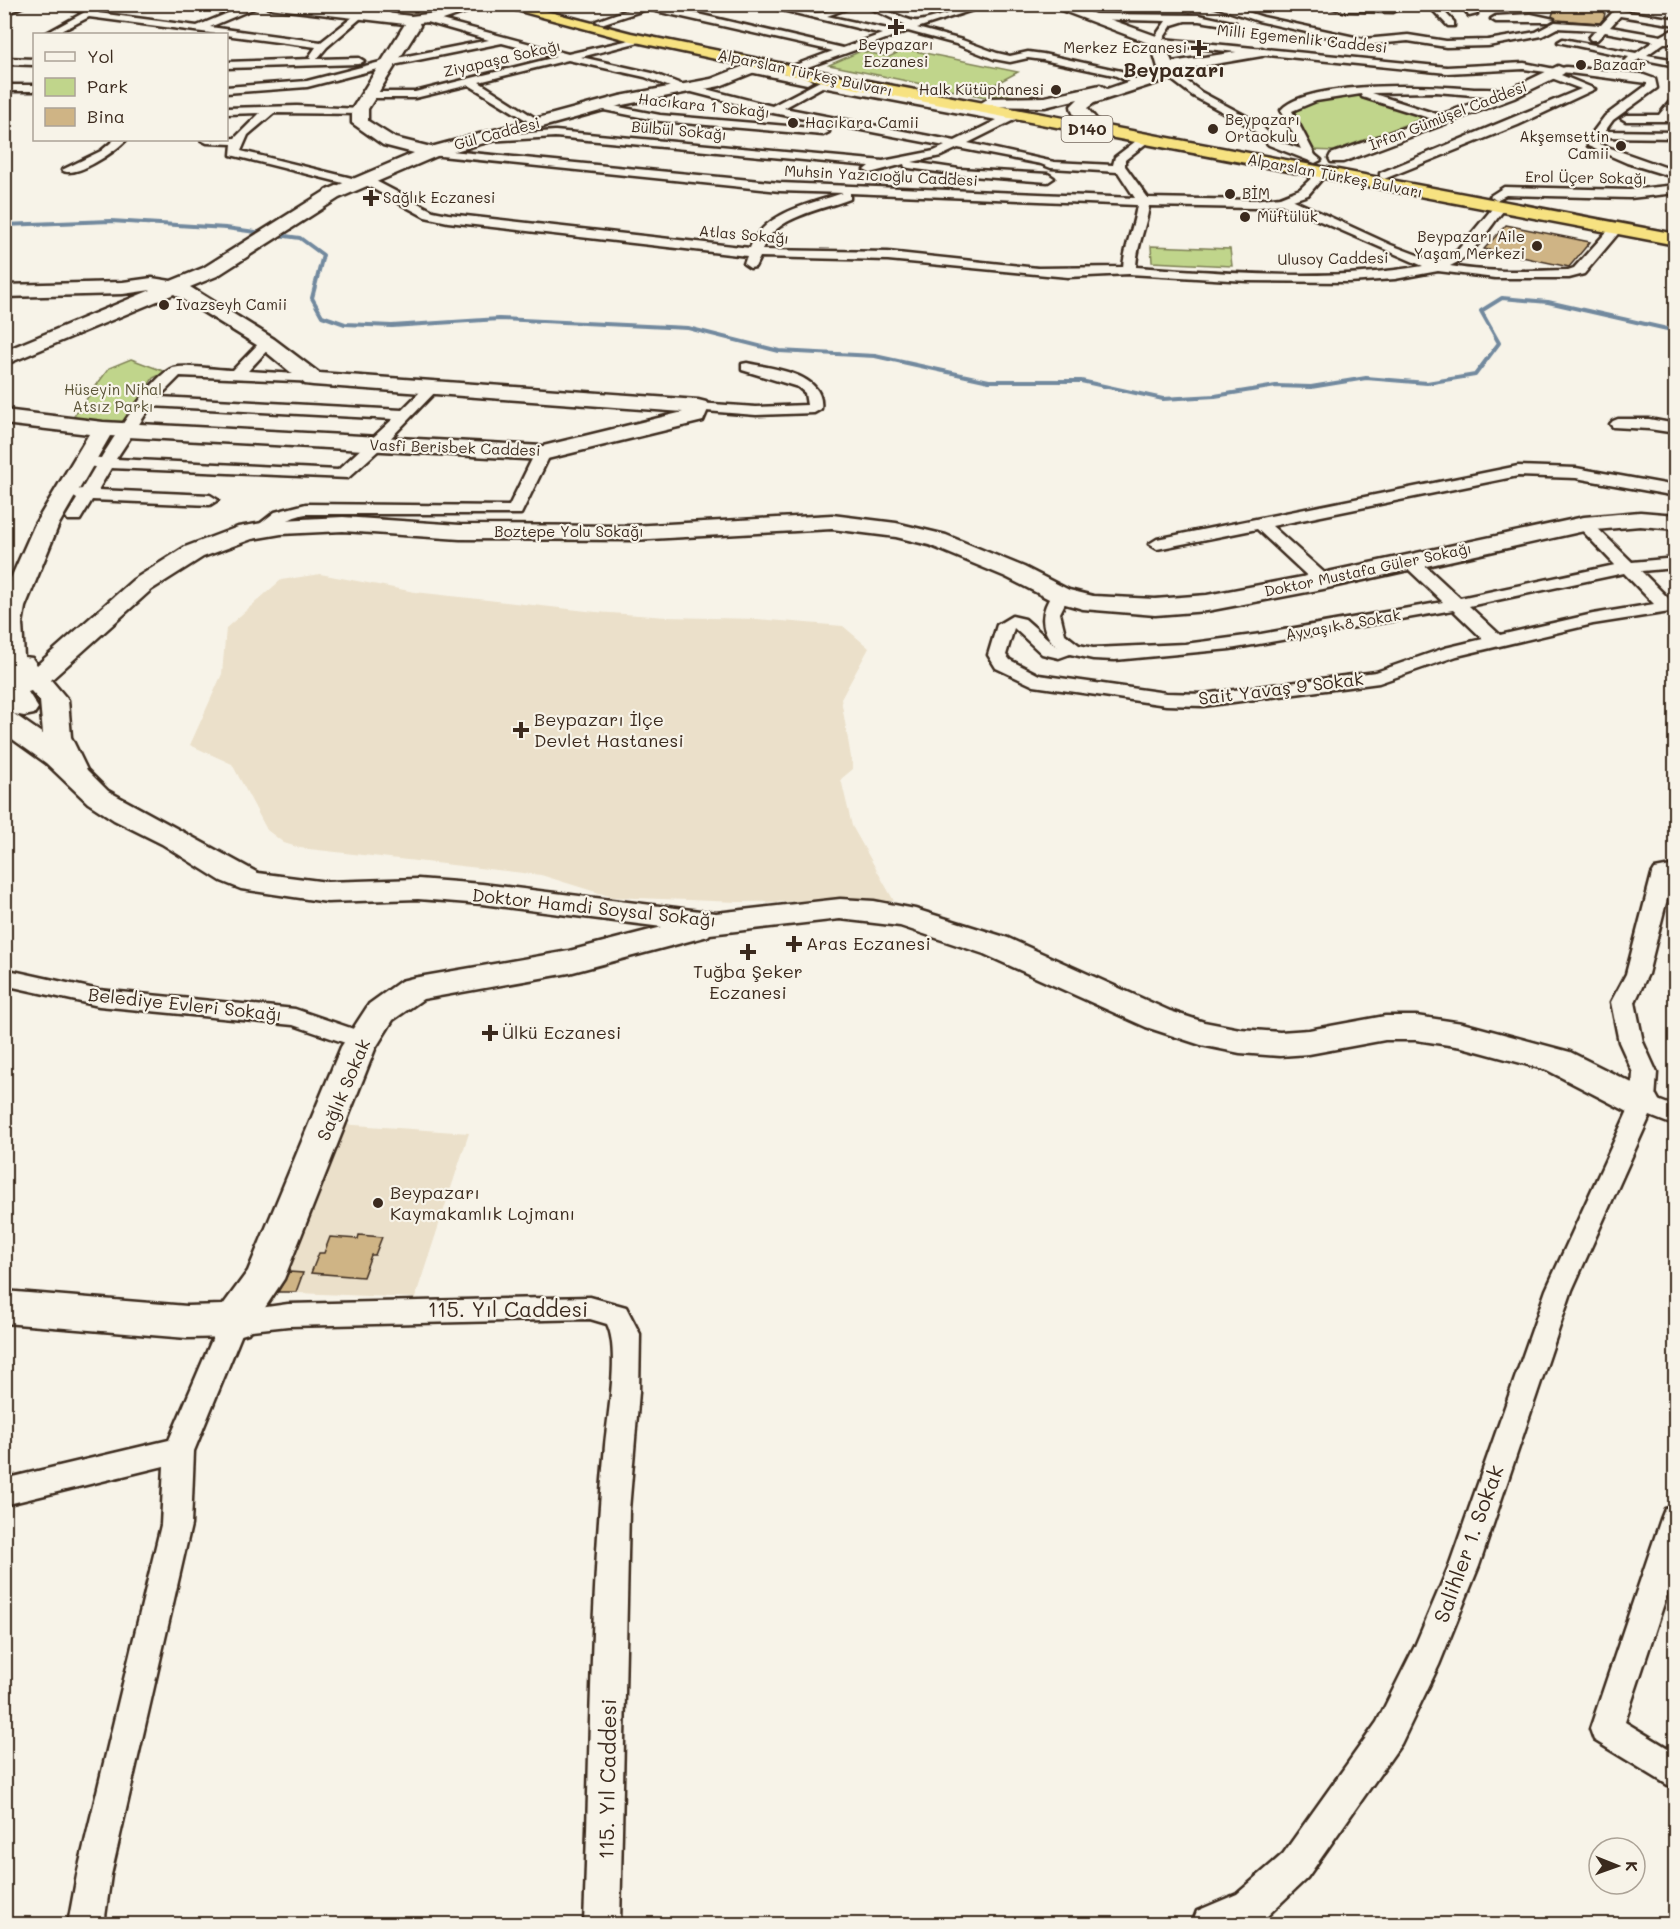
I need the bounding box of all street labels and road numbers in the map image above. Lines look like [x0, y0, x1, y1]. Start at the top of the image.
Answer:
street label: Milli Egemenlik Caddesi [1216, 19, 1388, 57]
street label: Ziyapaşa Sokağı [441, 35, 562, 81]
street label: Alparslan Türkeş Bulvarı [716, 44, 894, 100]
street label: İrfan Gümüşel Caddesi [1366, 76, 1529, 154]
street label: Hacıkara 1 Sokağı [637, 88, 771, 122]
street label: Gül Caddesi [452, 112, 542, 154]
street label: Bülbül Sokağı [631, 116, 728, 144]
road number: D140 [1062, 116, 1112, 142]
street label: Alparslan Türkeş Bulvarı [1246, 148, 1424, 202]
street label: Muhsin Yazıcıoğlu Caddesi [784, 160, 978, 190]
street label: Erol Üçer Sokağı [1525, 166, 1647, 188]
street label: Atlas Sokağı [698, 220, 790, 248]
street label: Ulusoy Caddesi [1277, 247, 1389, 269]
street label: Vasfi Berisbek Caddesi [369, 434, 541, 460]
street label: Boztepe Yolu Sokağı [494, 521, 644, 541]
street label: Doktor Mustafa Güler Sokağı [1262, 537, 1473, 601]
street label: Ayvaşık 8 Sokak [1284, 604, 1402, 644]
street label: Sait Yavaş 9 Sokak [1197, 666, 1365, 710]
street label: Doktor Hamdi Soysal Sokağı [471, 882, 717, 932]
street label: Belediye Evleri Sokağı [87, 982, 283, 1026]
street label: Sağlık Sokak [311, 1035, 375, 1144]
street label: 115. Yıl Caddesi [428, 1295, 588, 1322]
street label: Salihler 1. Sokak [1427, 1461, 1509, 1626]
street label: 115. Yıl Caddesi [592, 1698, 621, 1860]

